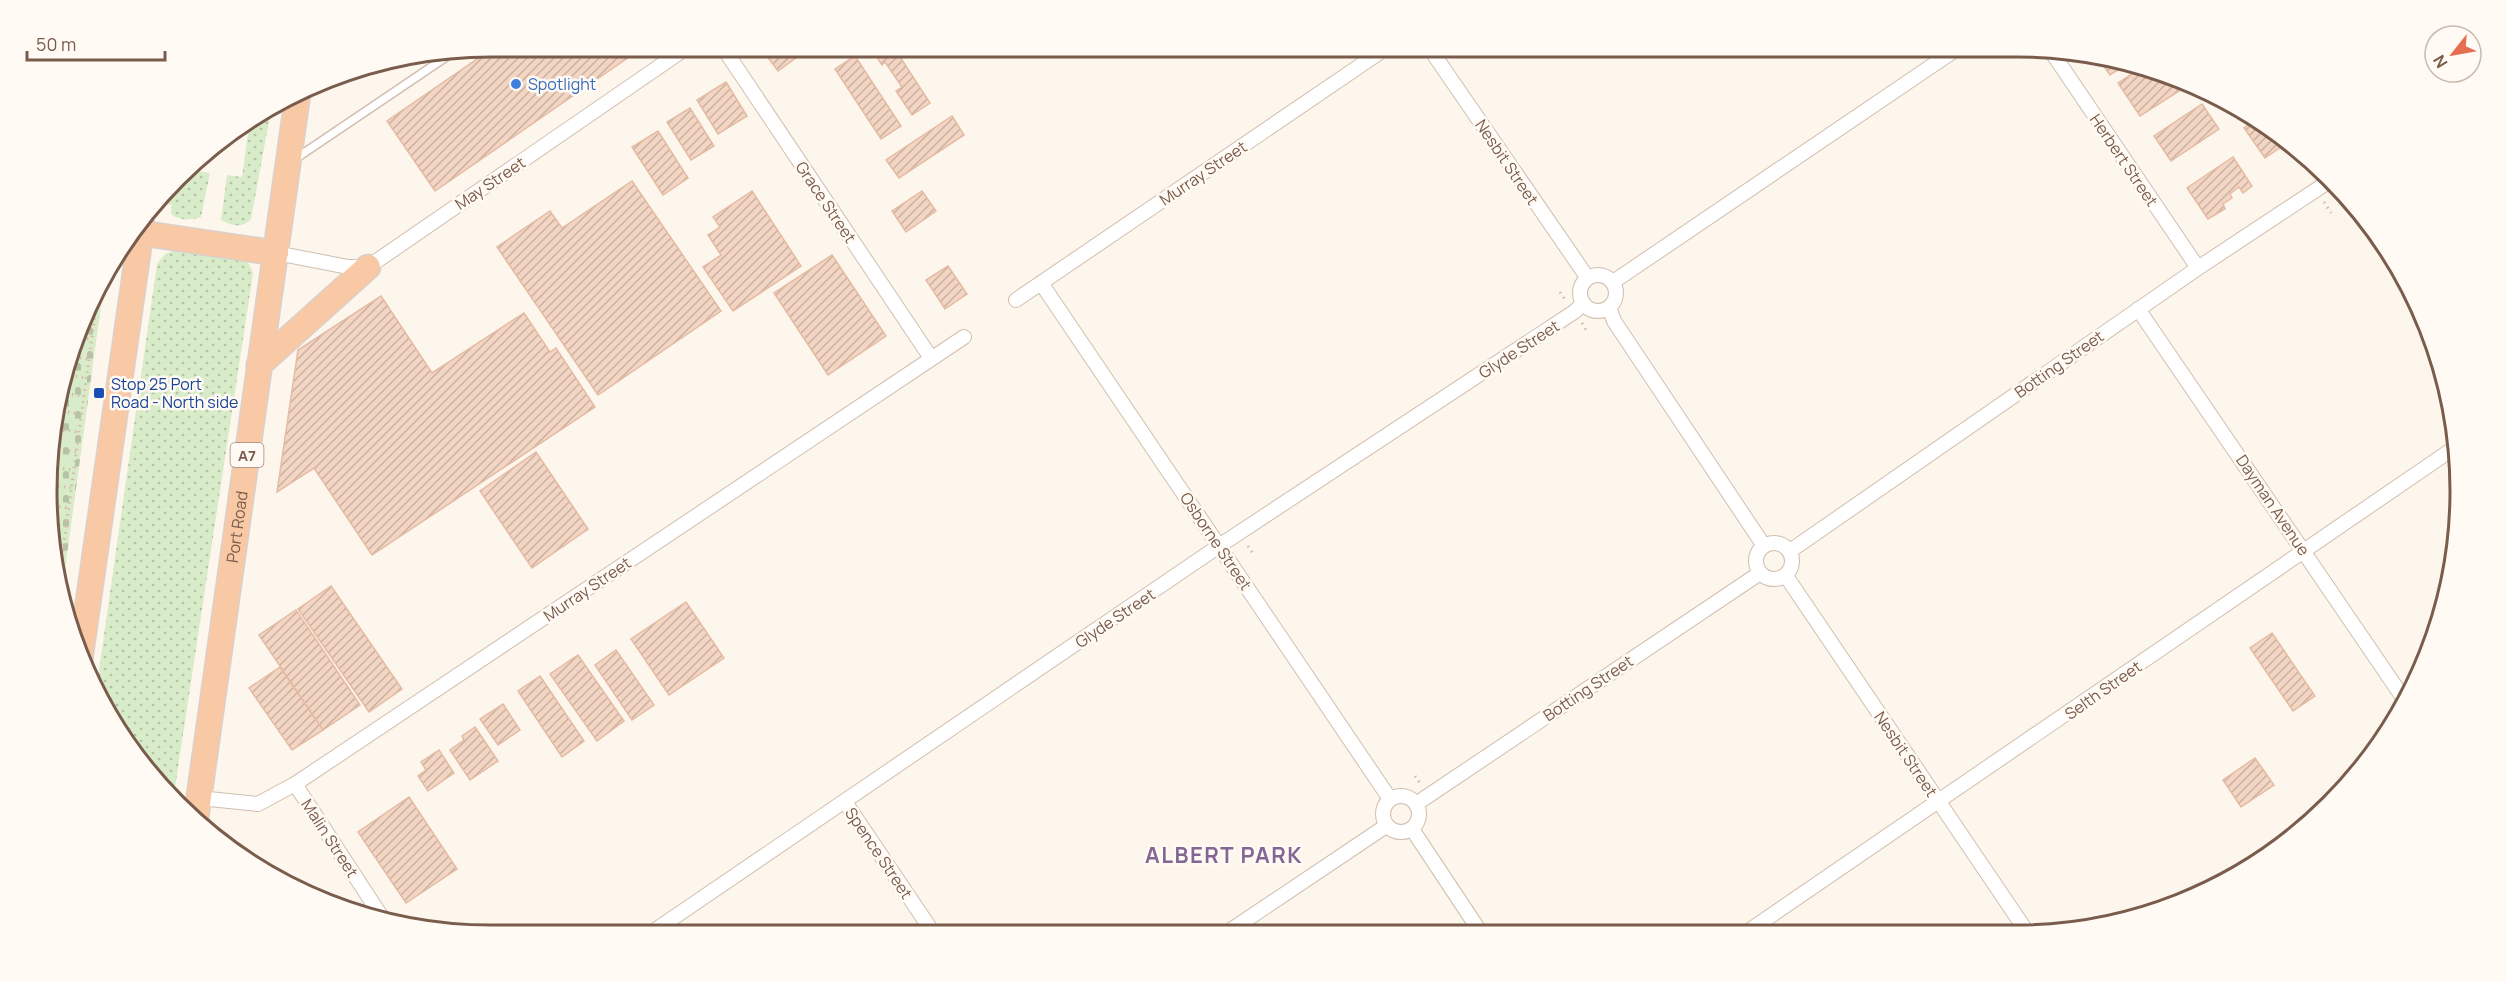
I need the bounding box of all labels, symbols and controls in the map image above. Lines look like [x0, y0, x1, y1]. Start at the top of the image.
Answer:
scale bar [27, 24, 165, 62]
north arrow [2423, 24, 2483, 84]
text: 50 m [36, 32, 76, 56]
text: N [2428, 51, 2453, 72]
place label: Spotlight [528, 73, 596, 95]
marker: Spotlight [509, 77, 523, 91]
street label: Herbert Street [2085, 109, 2163, 211]
street label: Nesbit Street [1470, 115, 1544, 209]
street label: Murray Street [1155, 136, 1251, 210]
street label: May Street [450, 151, 530, 215]
street label: Grace Street [791, 157, 861, 247]
street label: Glyde Street [1474, 315, 1564, 383]
street label: Botting Street [2010, 325, 2108, 403]
place label: Stop 25 Port Road - North side [111, 373, 238, 413]
marker: Stop 25 Port Road - North side [92, 386, 106, 400]
road number: A7 [230, 443, 264, 467]
street label: Dayman Avenue [2231, 450, 2315, 560]
street label: Osborne Street [1175, 488, 1257, 594]
street label: Port Road [221, 489, 253, 564]
street label: Murray Street [539, 552, 635, 626]
street label: Glyde Street [1071, 583, 1159, 653]
street label: Botting Street [1539, 650, 1637, 726]
street label: Selth Street [2060, 655, 2146, 725]
street label: Nesbit Street [1869, 707, 1943, 801]
street label: Malin Street [296, 794, 364, 882]
street label: Spence Street [840, 803, 918, 903]
district label: ALBERT PARK [1145, 840, 1303, 870]

